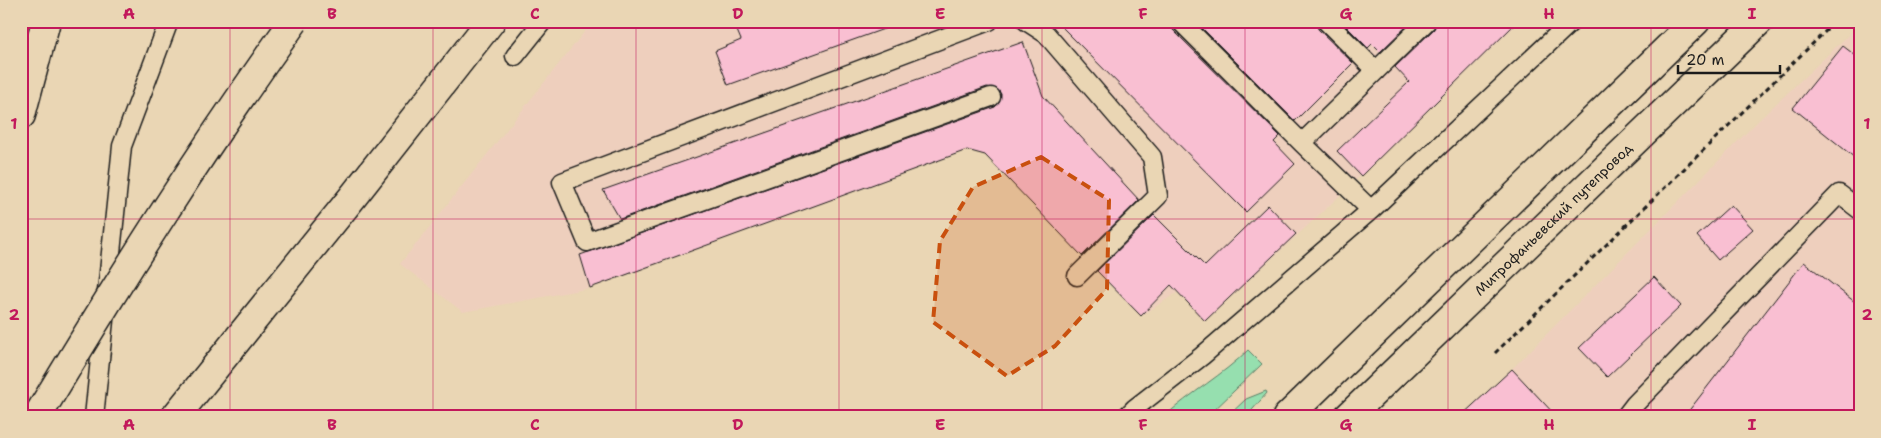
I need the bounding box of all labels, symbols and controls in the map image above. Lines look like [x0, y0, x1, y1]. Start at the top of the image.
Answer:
text: A [123, 3, 135, 24]
text: B [327, 3, 337, 24]
text: C [530, 3, 540, 24]
text: D [732, 3, 744, 24]
text: E [935, 3, 945, 24]
text: F [1138, 3, 1148, 24]
text: G [1340, 3, 1353, 24]
text: H [1543, 3, 1555, 24]
text: I [1748, 3, 1757, 24]
scale bar [1678, 42, 1781, 74]
text: 20 m [1686, 50, 1725, 70]
text: 1 [10, 113, 18, 134]
text: 1 [1863, 113, 1871, 134]
street label: Митрофаньевский путепровод [1471, 139, 1636, 299]
text: 2 [8, 304, 20, 325]
text: 2 [1861, 304, 1873, 325]
text: A [123, 414, 135, 435]
text: B [327, 414, 337, 435]
text: C [530, 414, 540, 435]
text: D [732, 414, 744, 435]
text: E [935, 414, 945, 435]
text: F [1138, 414, 1148, 435]
text: G [1340, 414, 1353, 435]
text: H [1543, 414, 1555, 435]
text: I [1748, 414, 1757, 435]

